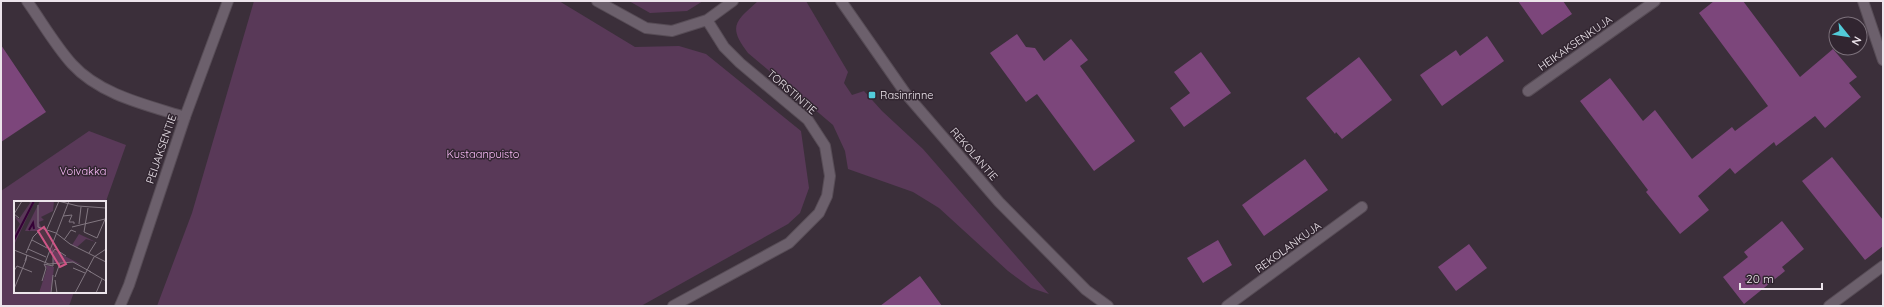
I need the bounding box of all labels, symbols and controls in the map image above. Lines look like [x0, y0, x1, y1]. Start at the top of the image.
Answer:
street label: HEIKAKSENKUJA [1535, 12, 1615, 74]
north arrow [1828, 16, 1868, 56]
text: N [1849, 34, 1865, 48]
street label: TORSTINTIE [764, 67, 820, 117]
place label: Rasinrinne [880, 88, 933, 102]
marker: Rasinrinne [867, 90, 877, 100]
street label: PEIJAKSENTIE [143, 113, 179, 185]
street label: REKOLANTIE [947, 125, 1001, 183]
park label: Kustaanpuisto [447, 147, 520, 161]
park label: Voivakka [60, 164, 106, 178]
inset map [14, 201, 106, 293]
street label: REKOLANKUJA [1252, 218, 1324, 276]
scale bar [1740, 265, 1822, 291]
text: 20 m [1746, 271, 1774, 286]

